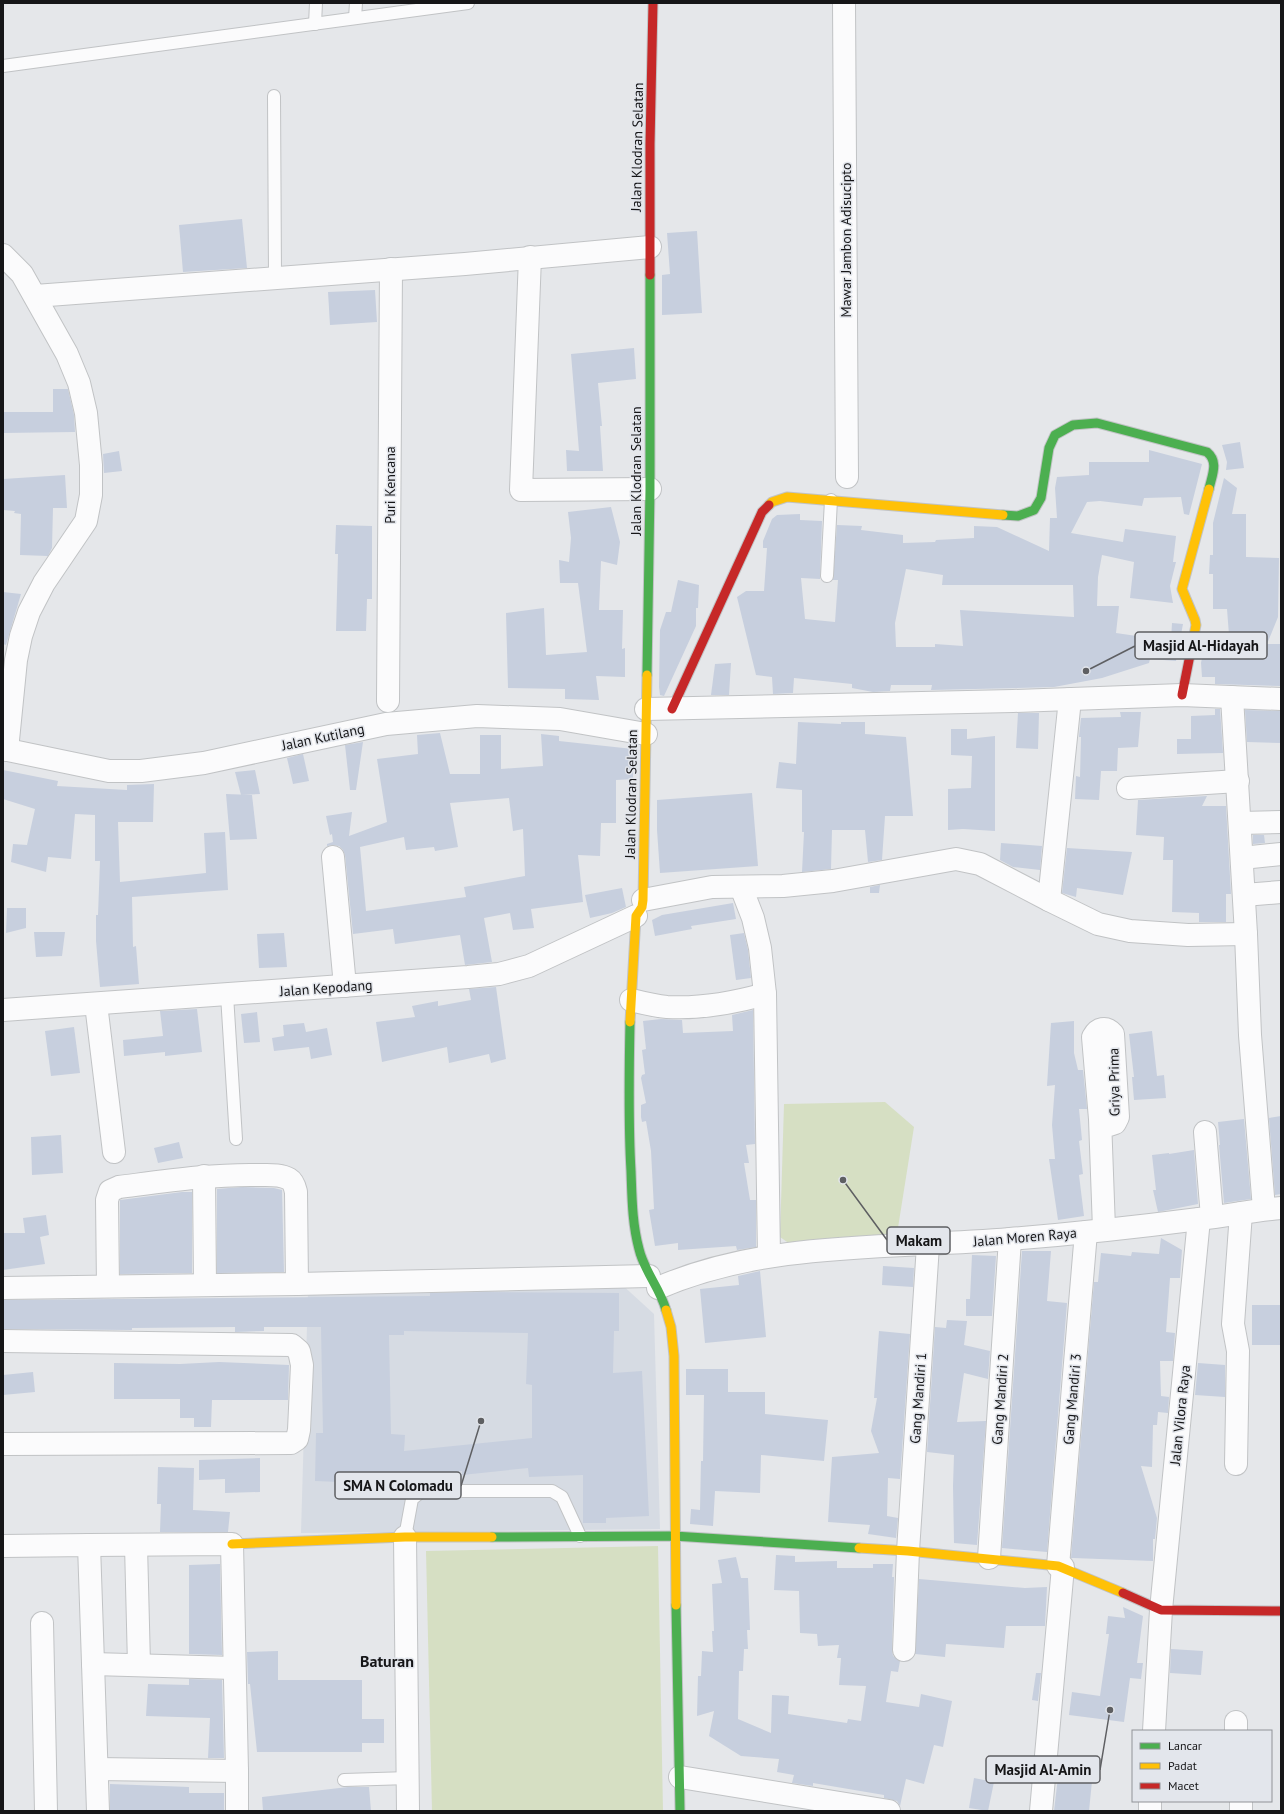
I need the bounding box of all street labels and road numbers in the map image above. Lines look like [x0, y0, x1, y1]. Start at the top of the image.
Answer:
street label: Jalan Klodran Selatan [627, 82, 647, 213]
street label: Mawar Jambon Adisucipto [837, 163, 855, 317]
street label: Jalan Klodran Selatan [627, 406, 645, 537]
street label: Puri Kencana [381, 446, 399, 524]
street label: Jalan Kutilang [279, 719, 366, 755]
street label: Jalan Klodran Selatan [621, 729, 641, 860]
street label: Jalan Kepodang [278, 976, 373, 1000]
street label: Griya Prima [1104, 1048, 1124, 1116]
street label: Jalan Moren Raya [971, 1224, 1078, 1251]
street label: Gang Mandiri 1 [906, 1352, 930, 1444]
street label: Gang Mandiri 2 [988, 1353, 1012, 1445]
street label: Gang Mandiri 3 [1059, 1353, 1085, 1445]
street label: Jalan Vilora Raya [1166, 1364, 1194, 1467]

